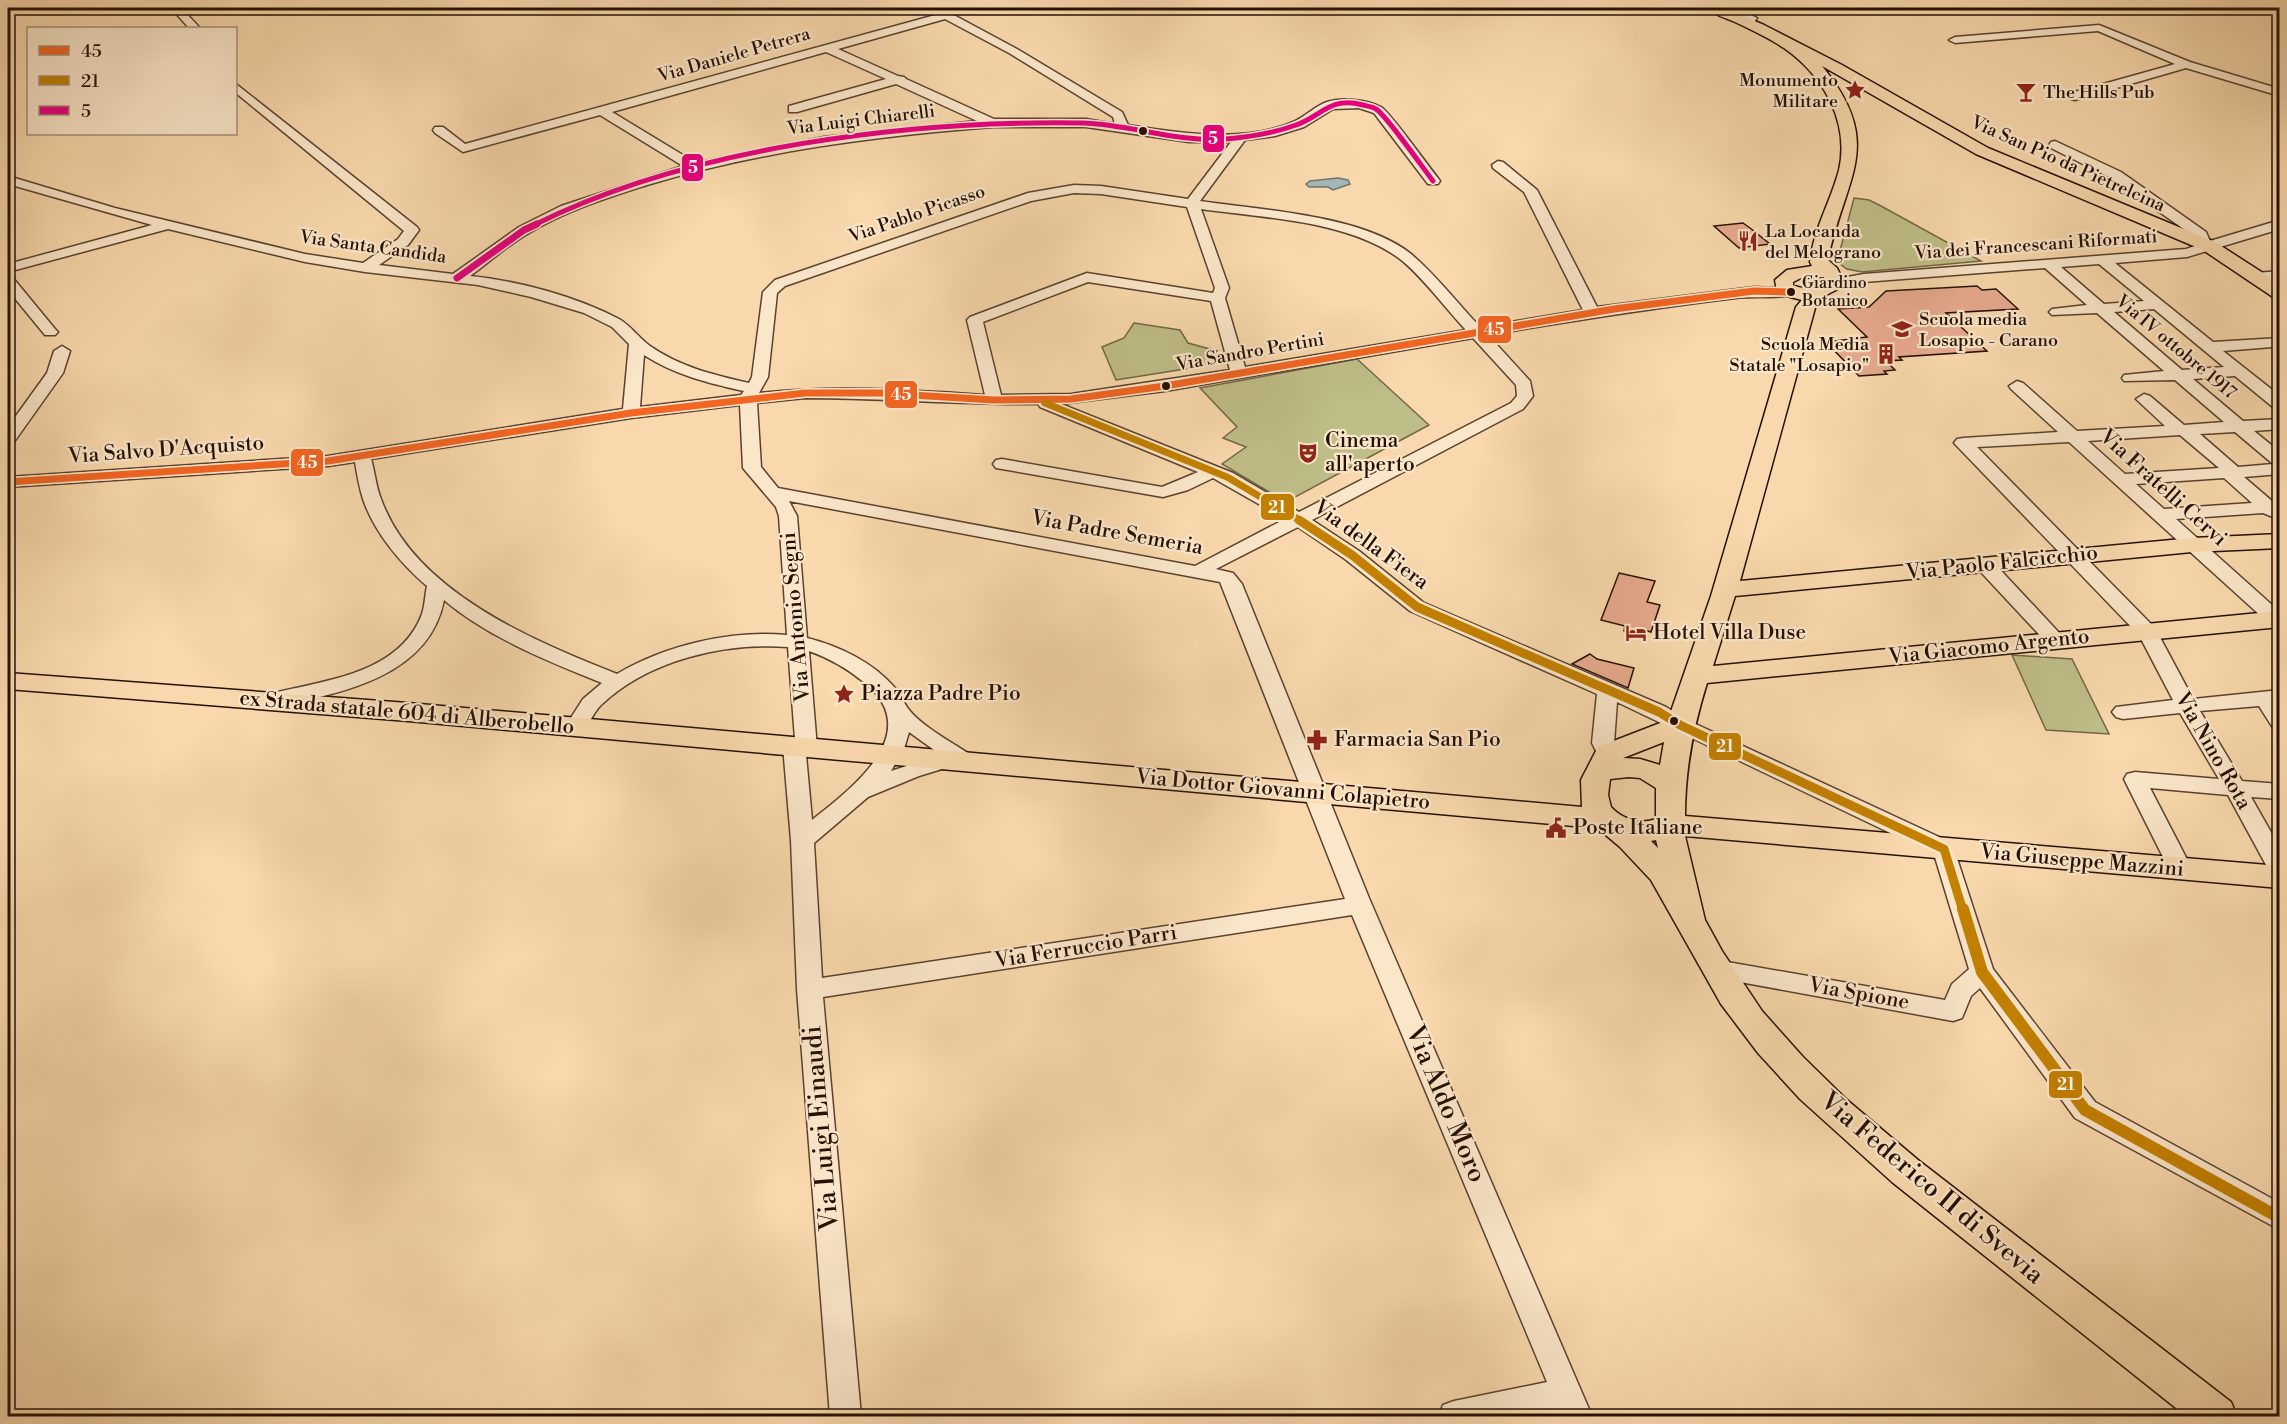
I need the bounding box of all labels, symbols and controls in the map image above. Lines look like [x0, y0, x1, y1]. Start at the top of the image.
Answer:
street label: Via Daniele Petrera [654, 22, 814, 88]
legend [27, 27, 237, 135]
text: 45 [81, 40, 102, 63]
place label: Monumento Militare [1739, 69, 1838, 113]
text: 21 [81, 70, 99, 93]
place icon: Monumento Militare [1843, 78, 1867, 102]
bar icon: The Hills Pub [2014, 80, 2038, 104]
place label: The Hills Pub [2043, 81, 2154, 104]
street label: Via Luigi Chiarelli [785, 99, 936, 141]
text: 5 [81, 100, 91, 123]
street label: Via San Pio da Pietrelcina [1966, 110, 2170, 218]
line badge: 5 [1202, 124, 1225, 153]
unlabelled marker [1137, 125, 1149, 137]
text: 5 [1208, 129, 1218, 149]
line badge: 5 [681, 153, 704, 182]
text: 5 [688, 158, 698, 178]
street label: Via Pablo Picasso [845, 180, 988, 248]
place label: La Locanda del Melograno [1765, 220, 1881, 264]
street label: Via Santa Candida [297, 225, 449, 269]
street label: Via dei Francescani Riformati [1913, 225, 2158, 265]
restaurant icon: La Locanda del Melograno [1736, 229, 1760, 253]
place label: Giardino Botanico [1801, 273, 1868, 311]
marker: Giardino Botanico [1785, 286, 1797, 298]
street label: Via IV ottobre 1917 [2110, 289, 2241, 404]
place label: Scuola media Losapio - Carano [1919, 308, 2058, 352]
line badge: 45 [1477, 315, 1512, 344]
school or university icon: Scuola media Losapio - Carano [1890, 317, 1914, 341]
text: 45 [1484, 320, 1504, 340]
street label: Via Sandro Pertini [1173, 328, 1326, 377]
place label: Scuola Media Statale "Losapio" [1729, 333, 1870, 377]
building icon: Scuola Media Statale "Losapio" [1874, 342, 1898, 366]
line badge: 45 [884, 380, 918, 409]
unlabelled marker [1160, 380, 1172, 392]
text: 45 [891, 385, 911, 405]
street label: Via Fratelli Cervi [2093, 423, 2232, 552]
place label: Cinema all'aperto [1325, 428, 1415, 478]
street label: Via Salvo D'Acquisto [66, 430, 265, 470]
theatre icon: Cinema all'aperto [1296, 441, 1320, 465]
line badge: 45 [290, 448, 324, 477]
text: 45 [297, 453, 317, 473]
line badge: 21 [1260, 493, 1295, 521]
street label: Via della Fiera [1307, 494, 1434, 596]
text: 21 [1268, 498, 1286, 518]
street label: Via Padre Semeria [1028, 505, 1205, 561]
street label: Via Antonio Segni [776, 531, 816, 704]
street label: Via Paolo Falcicchio [1904, 540, 2099, 586]
place label: Hotel Villa Duse [1653, 620, 1806, 646]
hotel icon: Hotel Villa Duse [1624, 621, 1648, 645]
street label: Via Giacomo Argento [1886, 624, 2091, 671]
place label: Piazza Padre Pio [861, 681, 1021, 707]
place icon: Piazza Padre Pio [832, 682, 856, 706]
street label: ex Strada statale 604 di Alberobello [238, 685, 576, 741]
street label: Via Nino Rota [2168, 687, 2257, 815]
unlabelled marker [1668, 715, 1680, 727]
place label: Farmacia San Pio [1334, 727, 1501, 753]
pharmacy icon: Farmacia San Pio [1305, 728, 1329, 752]
line badge: 21 [1708, 732, 1742, 761]
text: 21 [1716, 737, 1734, 757]
street label: Via Dottor Giovanni Colapietro [1134, 764, 1431, 816]
place label: Poste Italiane [1573, 815, 1703, 841]
public building icon: Poste Italiane [1544, 816, 1568, 840]
street label: Via Giuseppe Mazzini [1978, 839, 2185, 883]
street label: Via Ferruccio Parri [992, 920, 1179, 974]
street label: Via Spione [1806, 972, 1911, 1016]
street label: Via Aldo Moro [1398, 1020, 1493, 1187]
street label: Via Luigi Einaudi [796, 1024, 846, 1233]
line badge: 21 [2048, 1070, 2083, 1099]
text: 21 [2057, 1075, 2075, 1095]
street label: Via Federico II di Svevia [1813, 1084, 2051, 1292]

